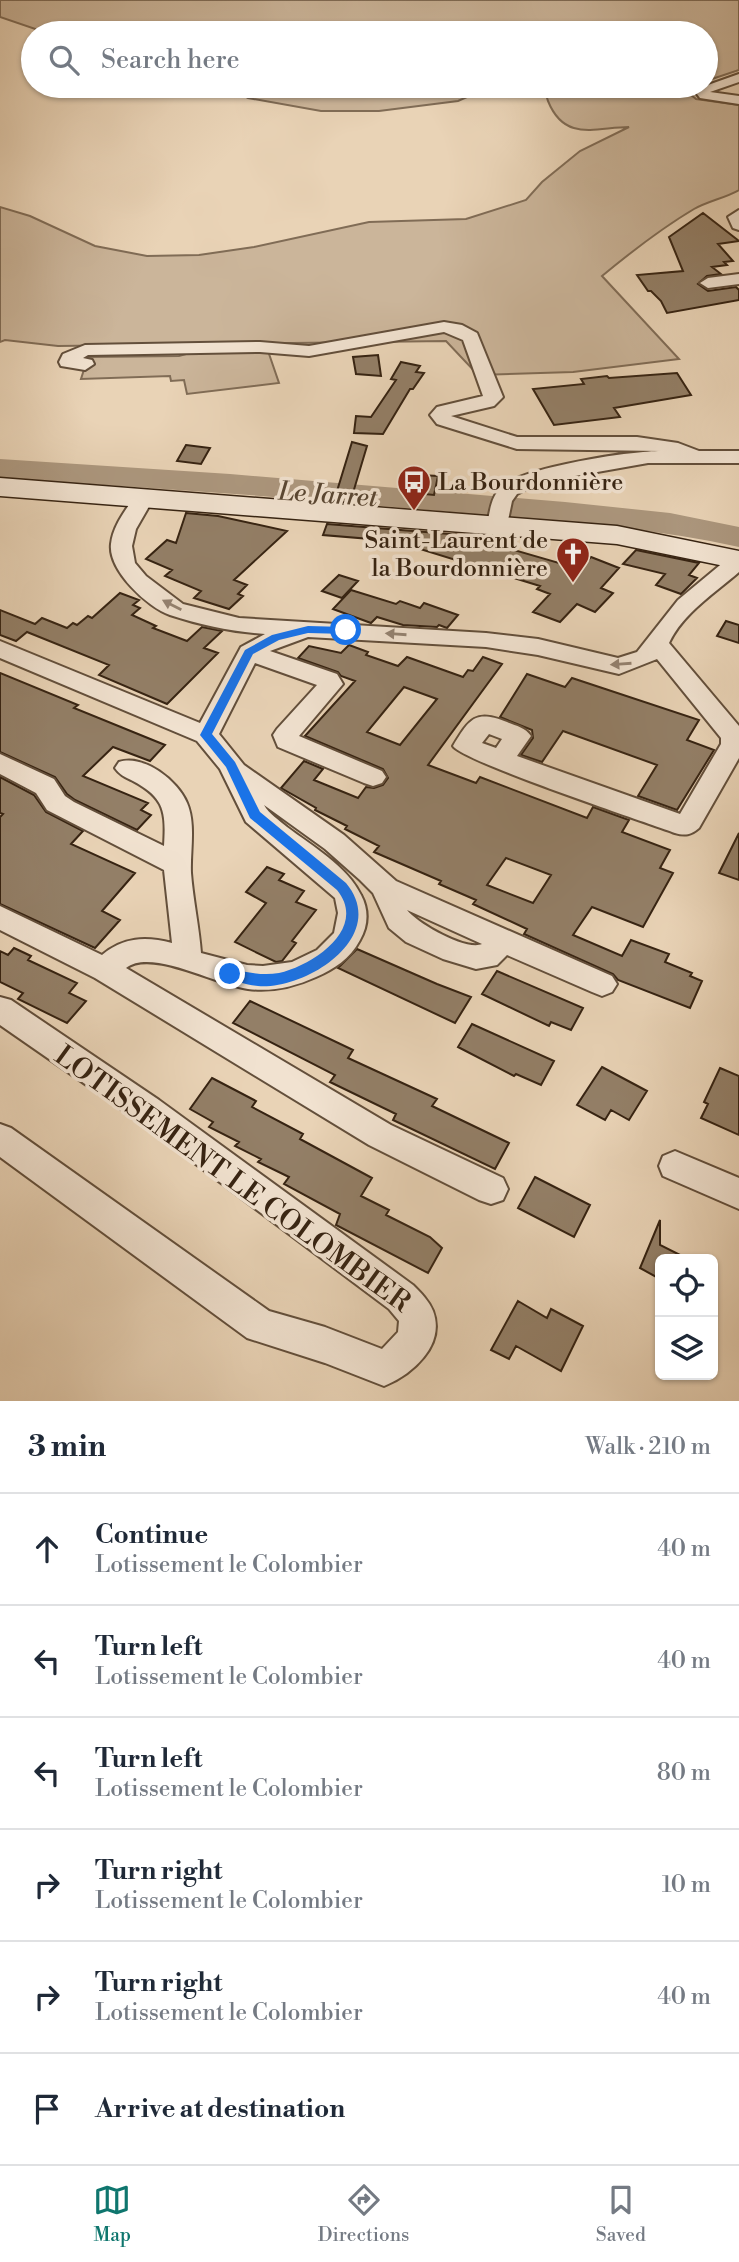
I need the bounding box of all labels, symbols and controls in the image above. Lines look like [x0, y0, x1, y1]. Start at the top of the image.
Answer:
search box [21, 21, 718, 98]
icon: search [45, 41, 83, 79]
text: Search here [101, 44, 240, 76]
bus stop icon: La Bourdonnière [395, 463, 433, 512]
place label: La Bourdonnière [438, 468, 623, 498]
water label: Le Jarret [277, 476, 379, 514]
place label: Saint-Laurent de la Bourdonnière [364, 526, 548, 584]
church icon: Saint-Laurent de la Bourdonnière [554, 535, 592, 584]
one-way arrow [162, 600, 182, 612]
route start [330, 614, 361, 645]
one-way arrow [385, 628, 407, 639]
one-way arrow [610, 658, 632, 669]
route end [214, 958, 245, 989]
street label: LOTISSEMENT LE COLOMBIER [47, 1038, 417, 1321]
map controls [655, 1254, 718, 1380]
button: locate [655, 1254, 718, 1317]
button: layers [655, 1317, 718, 1380]
text: 3 min [28, 1428, 106, 1466]
text: Walk · 210 m [585, 1433, 711, 1461]
text: Continue [95, 1519, 208, 1551]
icon: ahead [28, 1530, 66, 1568]
text: 40 m [657, 1535, 711, 1563]
text: Lotissement le Colombier [95, 1551, 363, 1579]
text: Turn left [95, 1631, 203, 1663]
icon: left [28, 1642, 66, 1680]
text: 40 m [657, 1647, 711, 1675]
text: Lotissement le Colombier [95, 1663, 363, 1691]
text: Turn left [95, 1743, 203, 1775]
icon: left [28, 1754, 66, 1792]
text: 80 m [657, 1759, 711, 1787]
text: Lotissement le Colombier [95, 1775, 363, 1803]
text: Turn right [95, 1855, 223, 1887]
icon: right [28, 1866, 66, 1904]
text: 10 m [662, 1871, 711, 1899]
text: Lotissement le Colombier [95, 1887, 363, 1915]
text: Turn right [95, 1967, 223, 1999]
icon: right [28, 1978, 66, 2016]
text: 40 m [657, 1983, 711, 2011]
text: Lotissement le Colombier [95, 1999, 363, 2027]
icon: arrive [28, 2090, 66, 2128]
text: Arrive at destination [95, 2093, 345, 2125]
tab: Map [93, 2181, 131, 2247]
tab: Directions [318, 2181, 409, 2247]
tab: Saved [596, 2181, 646, 2247]

